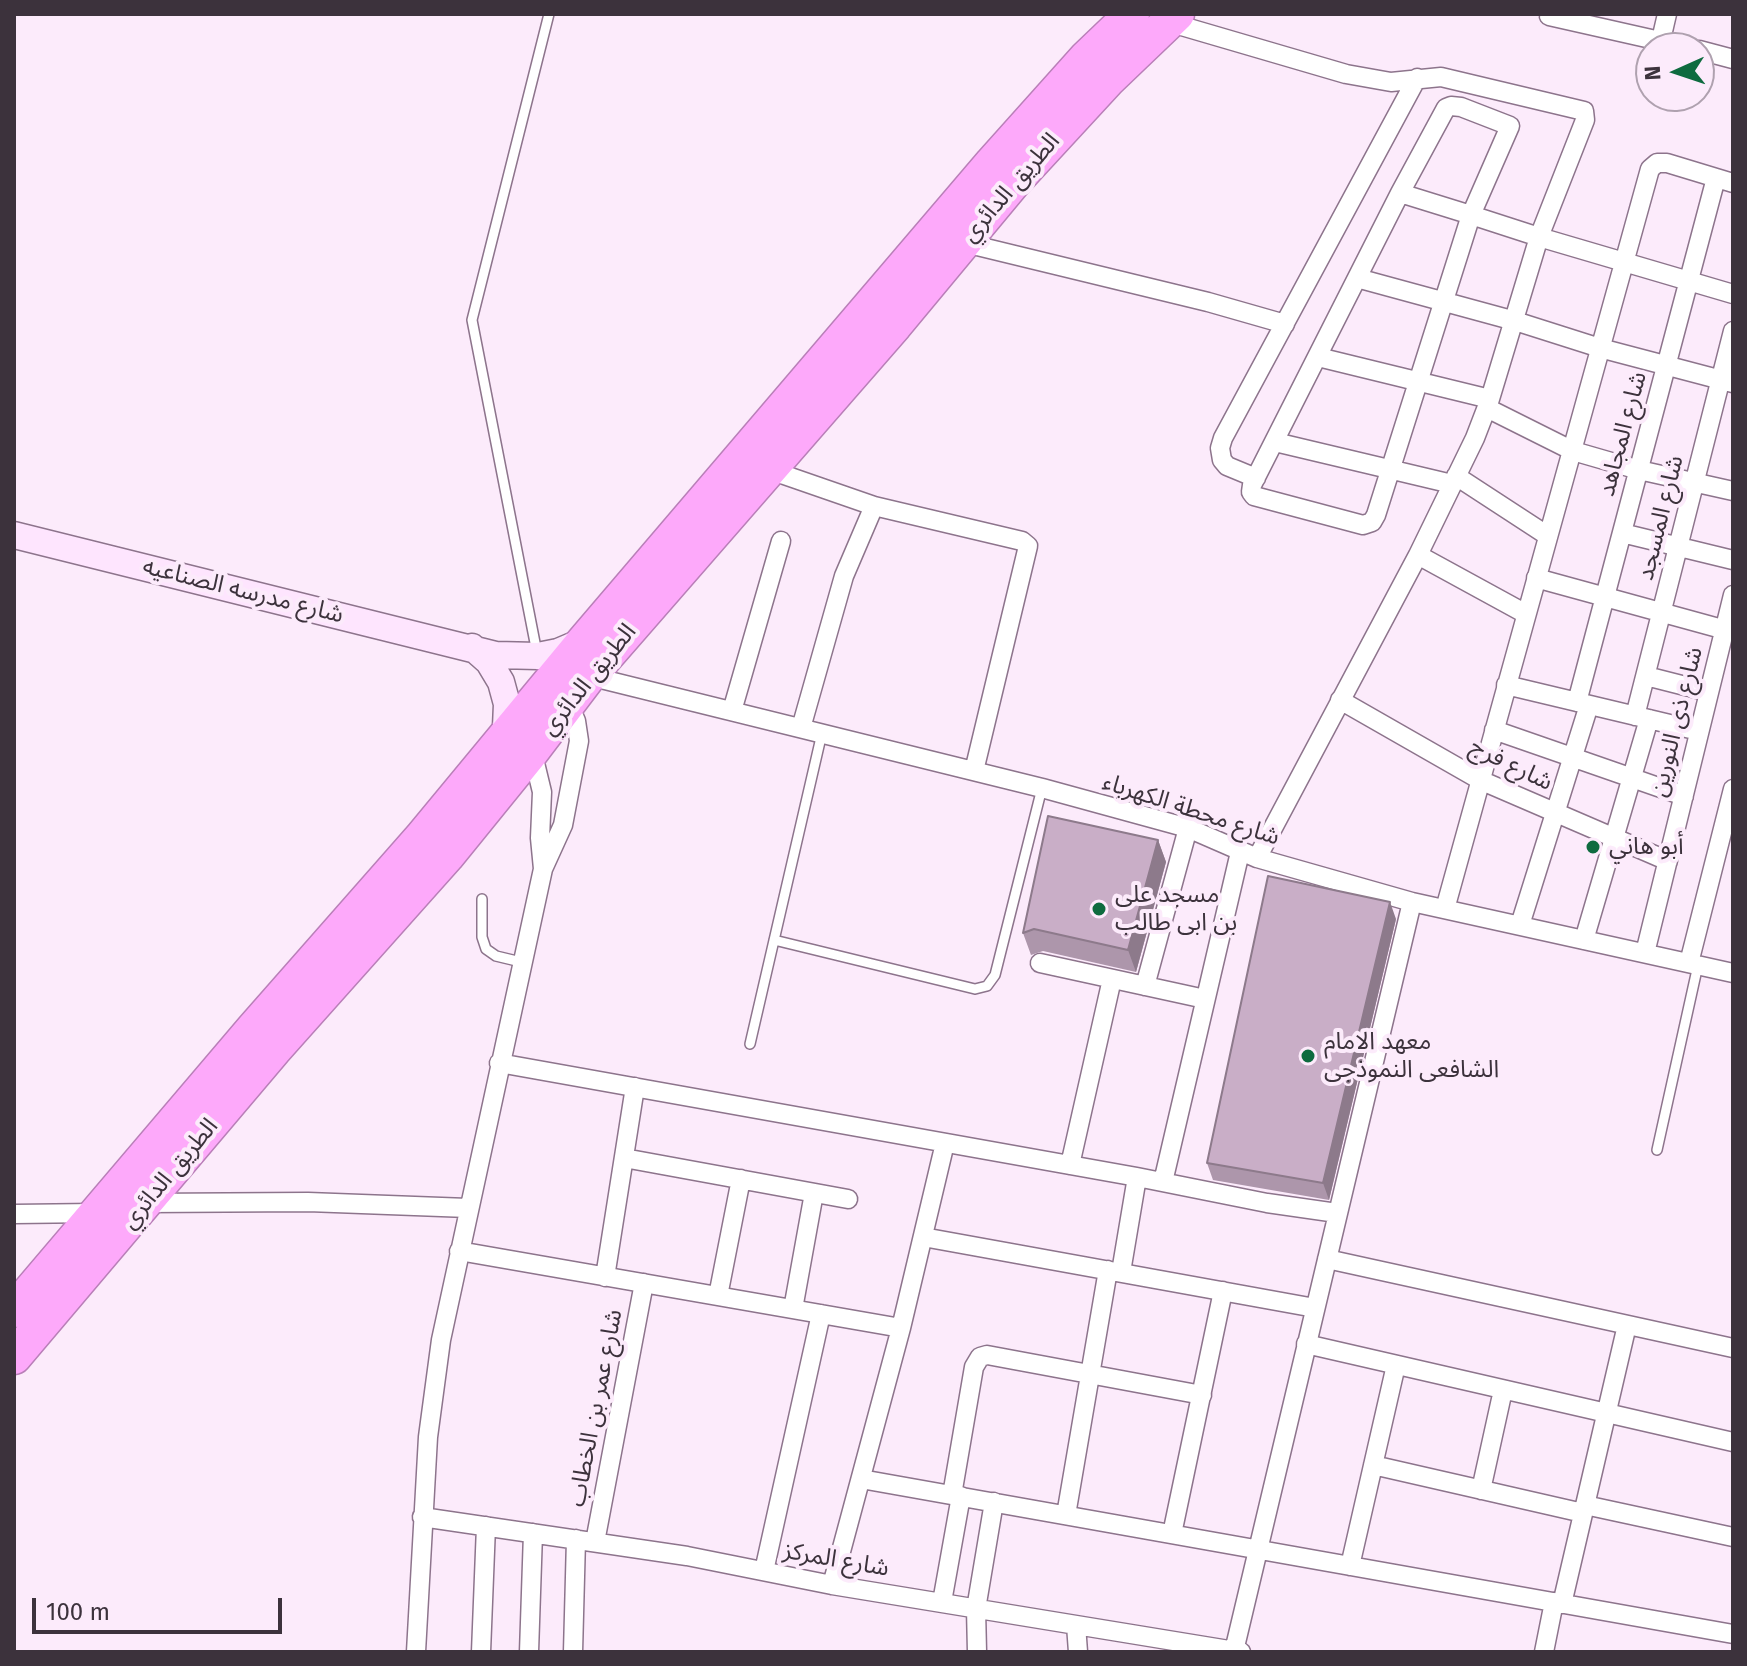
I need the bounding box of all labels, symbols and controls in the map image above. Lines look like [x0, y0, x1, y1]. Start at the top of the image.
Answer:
north arrow [1635, 32, 1715, 112]
text: N [1639, 65, 1666, 81]
street label: الطريق الدائري [956, 127, 1066, 249]
street label: شارع المجاهد [1593, 369, 1653, 499]
street label: شارع المسجد [1632, 453, 1690, 583]
street label: شارع مدرسه الصناعيه [140, 552, 346, 630]
street label: الطريق الدائري [535, 618, 643, 742]
street label: شارع ذى النورين [1644, 644, 1710, 800]
street label: شارع فرج [1465, 733, 1557, 797]
street label: شارع محطة الكهرباء [1099, 768, 1283, 852]
place label: أبو هاني [1609, 833, 1684, 861]
marker: أبو هاني [1584, 838, 1602, 856]
place label: مسجد على بن ابى طالب [1115, 881, 1237, 937]
marker: مسجد على بن ابى طالب [1090, 900, 1108, 918]
place label: معهد الامام الشافعى النموذجى [1324, 1028, 1499, 1084]
marker: معهد الامام الشافعى النموذجى [1299, 1047, 1317, 1065]
street label: الطريق الدائري [115, 1113, 225, 1235]
street label: شارع عمر بن الخطاب [563, 1307, 629, 1509]
street label: شارع المركز [781, 1537, 891, 1583]
scale bar [36, 1582, 286, 1632]
text: 100 m [46, 1598, 110, 1626]

